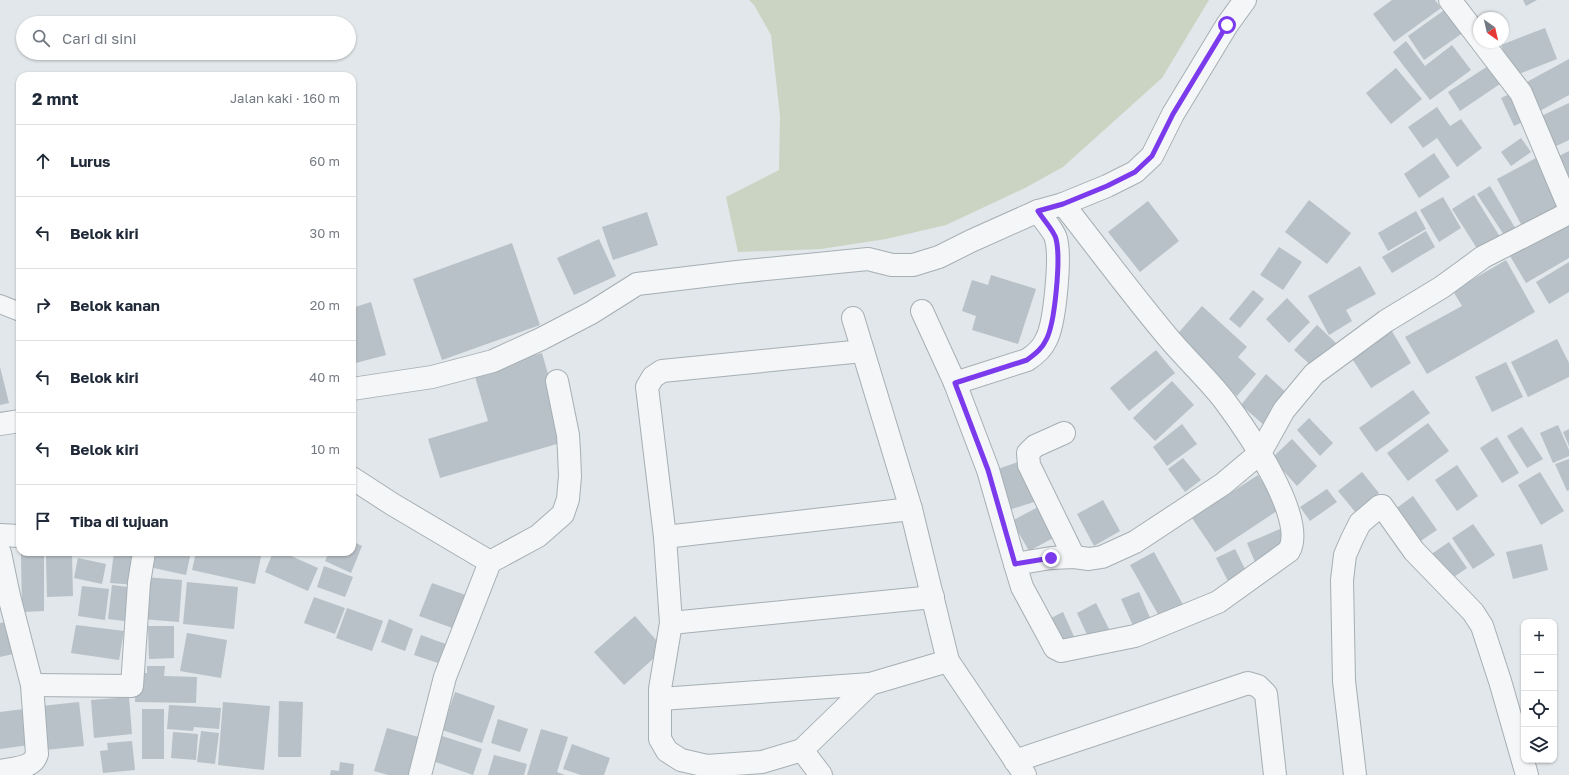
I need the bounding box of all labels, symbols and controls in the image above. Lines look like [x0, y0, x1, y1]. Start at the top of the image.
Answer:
north arrow [1473, 12, 1509, 48]
search box [16, 16, 356, 60]
route start [1218, 16, 1236, 34]
icon: search [30, 27, 52, 49]
text: Cari di sini [62, 29, 137, 47]
text: 2 mnt [32, 88, 79, 109]
text: Jalan kaki · 160 m [230, 90, 340, 106]
icon: ahead [32, 150, 54, 172]
text: Lurus [70, 152, 111, 170]
text: 60 m [309, 153, 340, 169]
icon: left [32, 222, 54, 244]
text: Belok kiri [70, 224, 139, 242]
text: 30 m [310, 225, 340, 241]
icon: right [32, 294, 54, 316]
text: Belok kanan [70, 296, 160, 314]
text: 20 m [310, 297, 340, 313]
icon: left [32, 366, 54, 388]
text: Belok kiri [70, 368, 139, 386]
text: 40 m [309, 369, 340, 385]
icon: left [32, 438, 54, 460]
text: Belok kiri [70, 440, 139, 458]
text: 10 m [311, 441, 340, 457]
icon: arrive [32, 510, 54, 532]
text: Tiba di tujuan [70, 512, 168, 530]
route end [1042, 549, 1060, 567]
map controls [1521, 619, 1557, 763]
button: + [1521, 619, 1557, 655]
button: − [1521, 655, 1557, 691]
button: locate [1521, 691, 1557, 727]
button: layers [1521, 727, 1557, 763]

